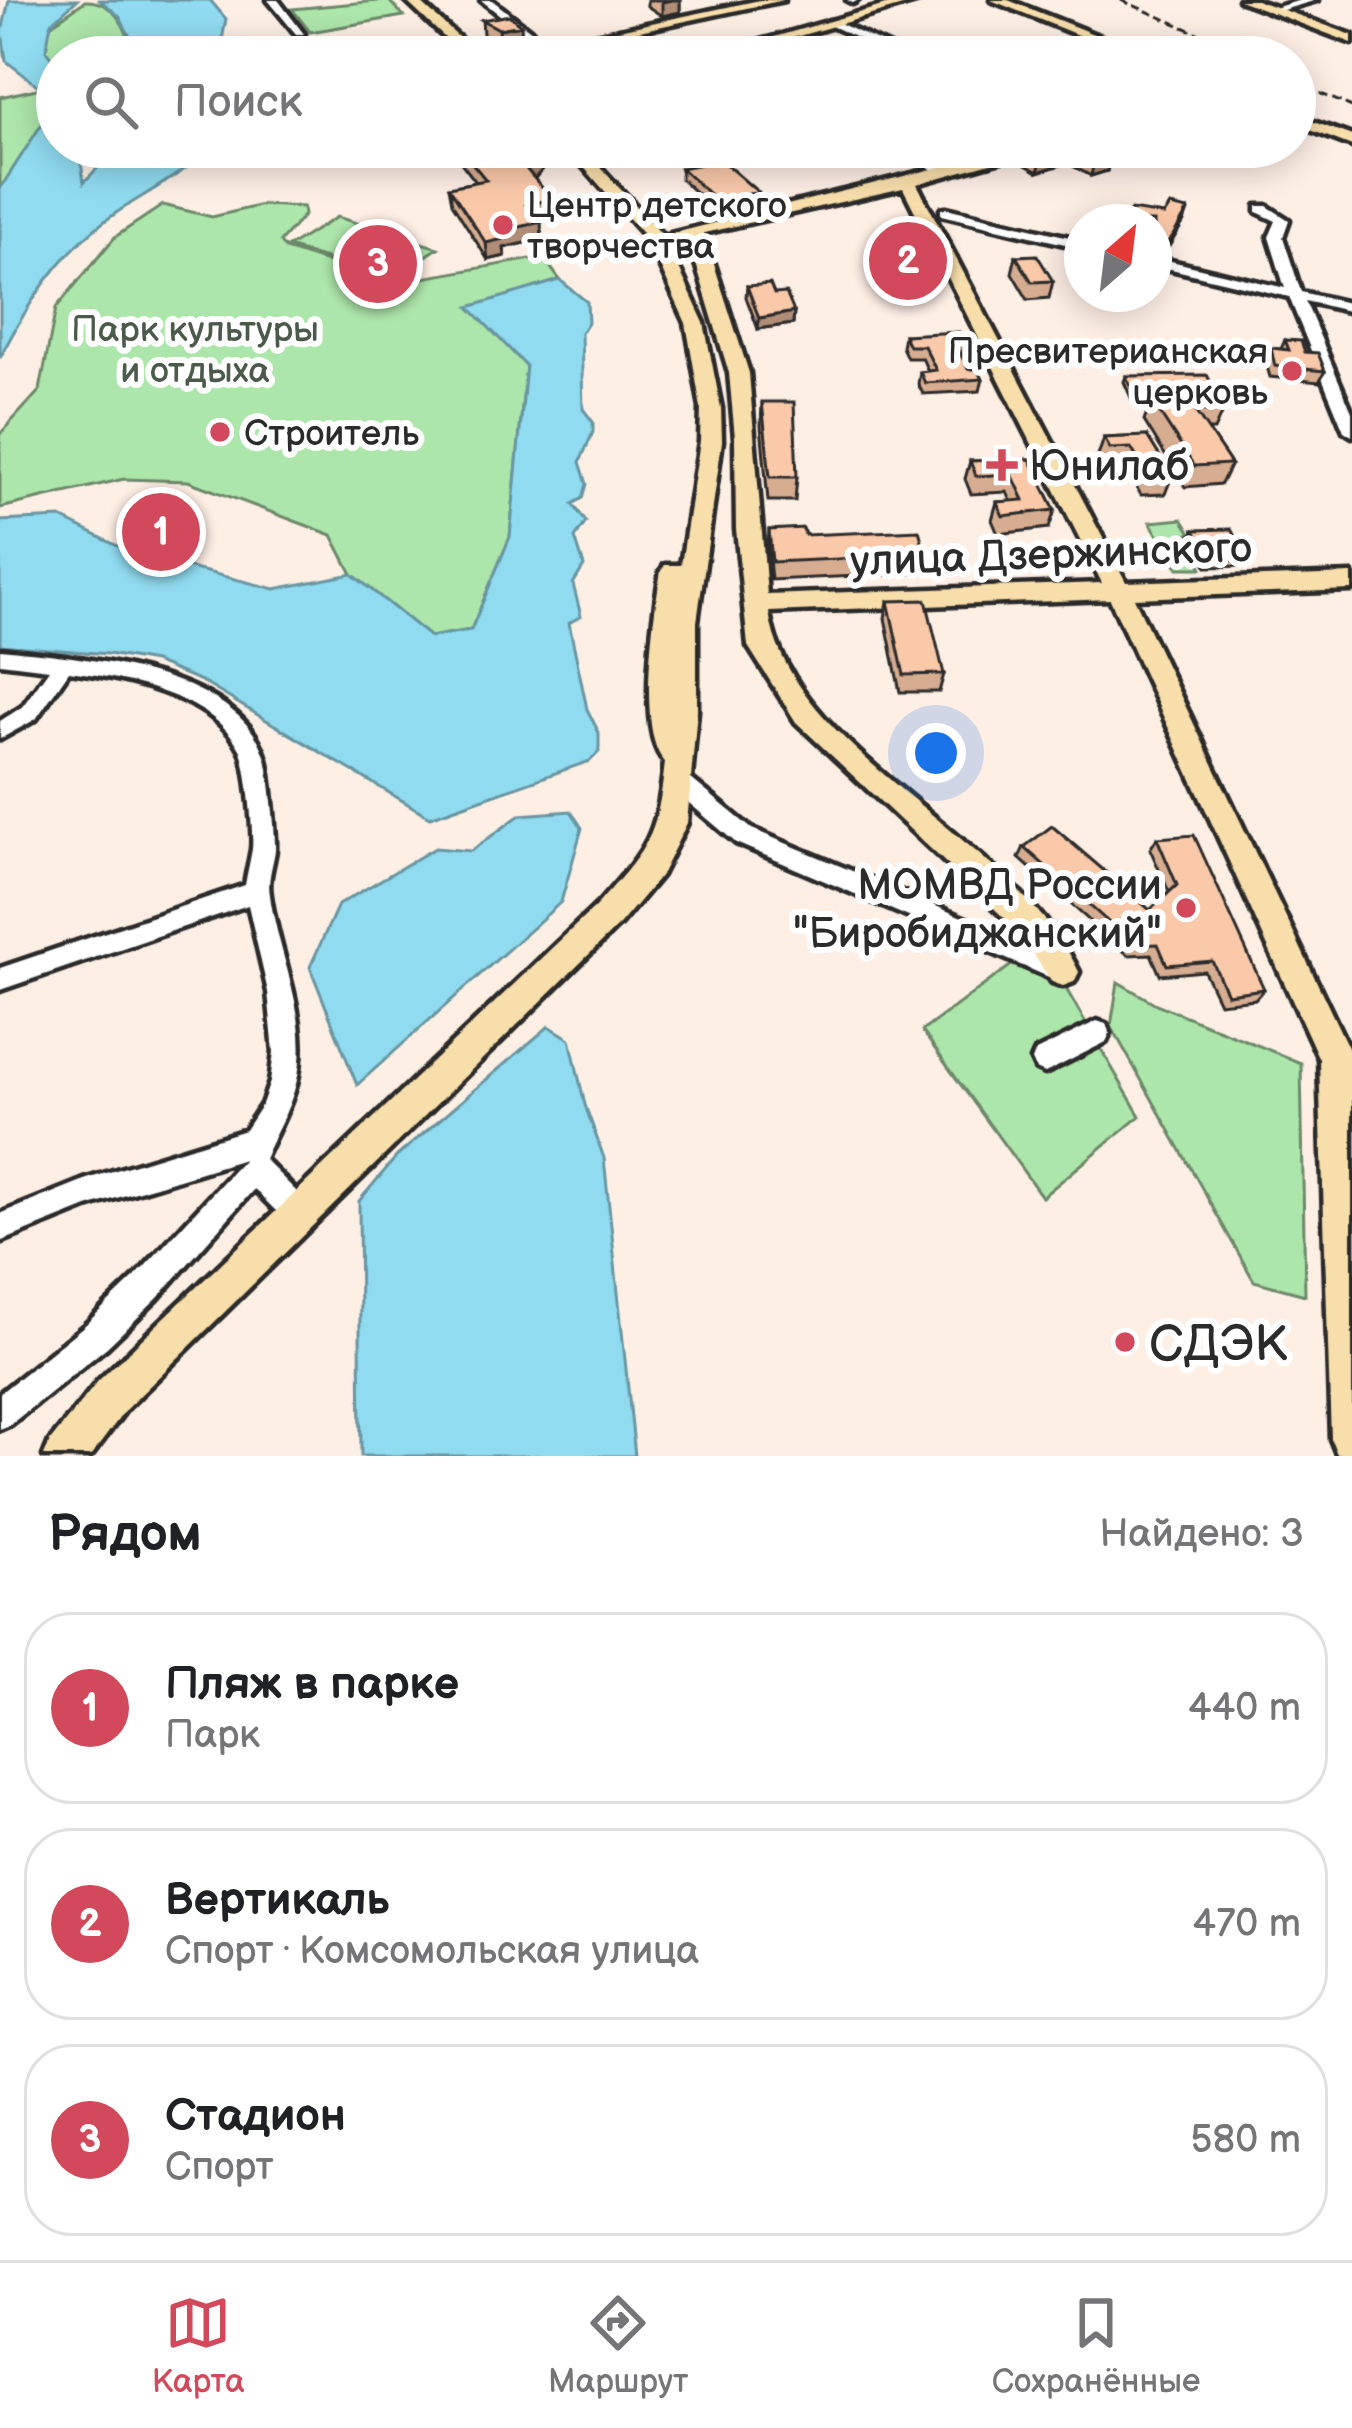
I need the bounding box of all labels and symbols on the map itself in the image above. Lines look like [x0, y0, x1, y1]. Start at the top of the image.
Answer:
place label: Центр детского творчества [527, 185, 787, 269]
north arrow [1064, 204, 1172, 312]
marker: Центр детского творчества [490, 212, 516, 238]
pin: 2 [869, 216, 947, 306]
pin: 3 [339, 219, 417, 309]
park label: Парк культуры и отдыха [71, 309, 319, 393]
place label: Пресвитерианская церковь [948, 331, 1268, 415]
marker: Пресвитерианская церковь [1279, 358, 1305, 384]
place label: Строитель [244, 413, 420, 456]
marker: Строитель [207, 419, 233, 445]
place label: Юнилаб [1029, 442, 1189, 493]
marker: Юнилаб [986, 449, 1018, 481]
pin: 1 [122, 487, 200, 577]
street label: улица Дзержинского [849, 523, 1253, 588]
your location [906, 723, 966, 783]
place label: МОМВД России "Биробиджанский" [793, 861, 1162, 960]
marker: МОМВД России "Биробиджанский" [1173, 895, 1199, 921]
place label: СДЭК [1149, 1314, 1287, 1375]
marker: СДЭК [1112, 1329, 1138, 1355]

